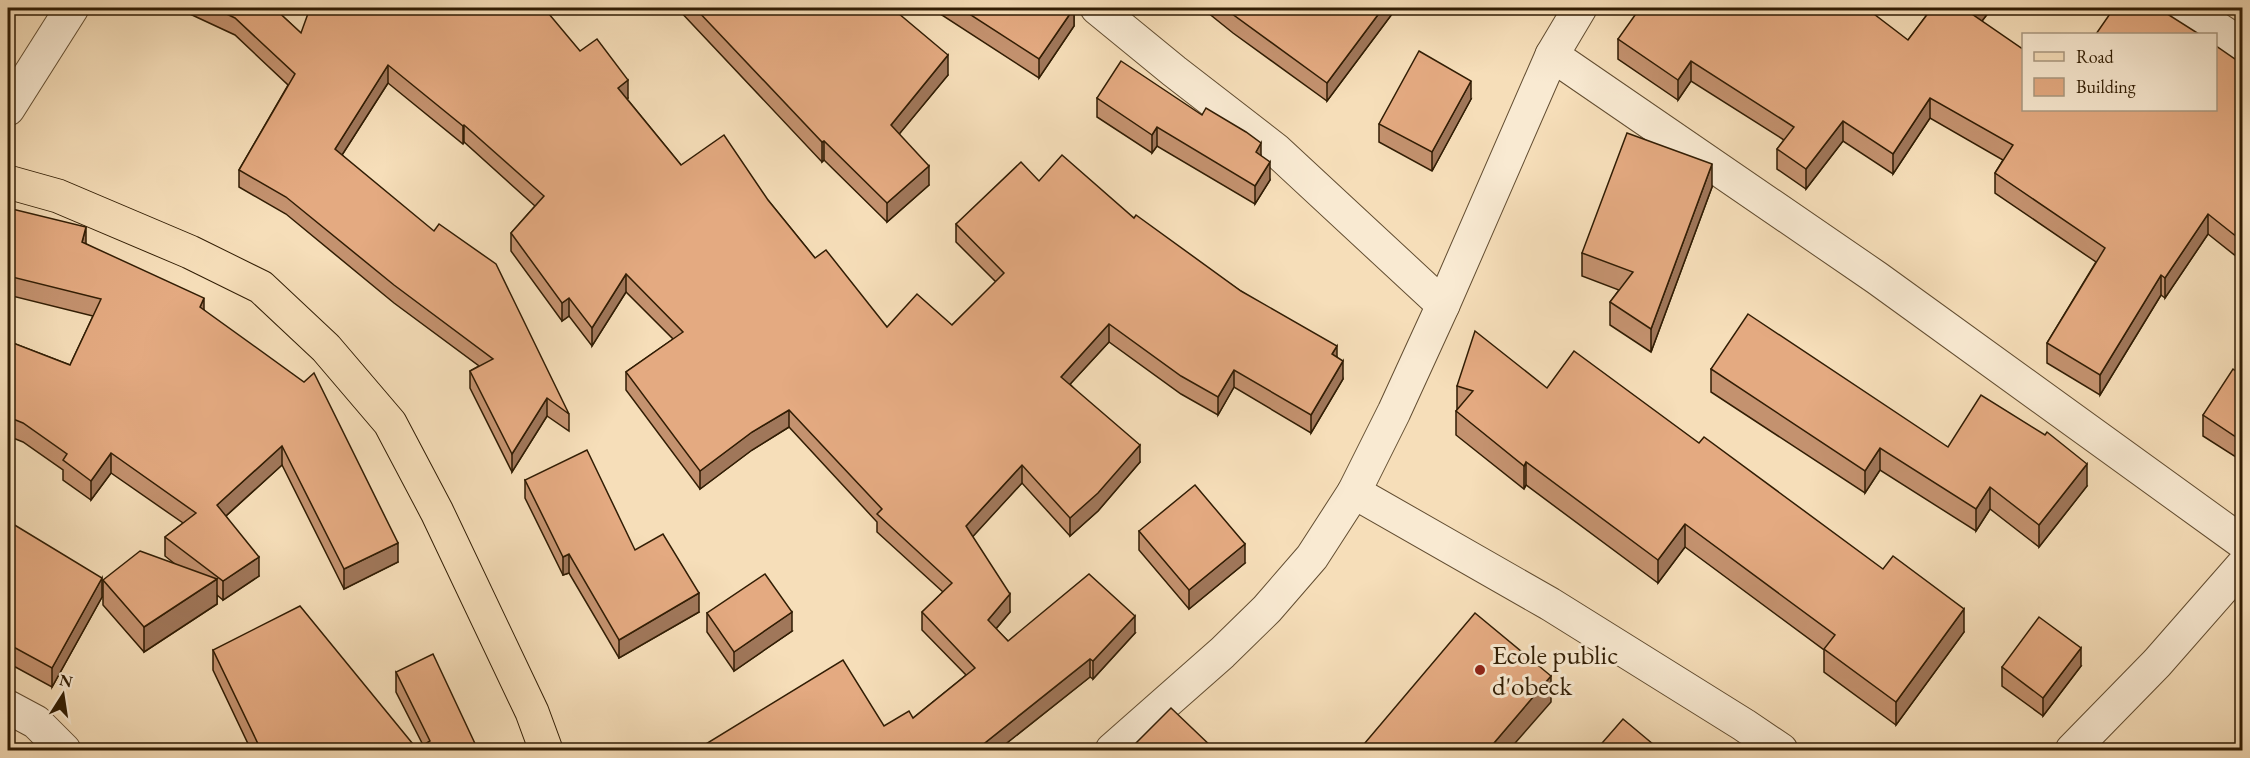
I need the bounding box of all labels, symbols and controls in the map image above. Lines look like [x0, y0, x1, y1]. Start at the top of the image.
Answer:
legend [2022, 33, 2217, 111]
text: Road [2076, 45, 2115, 68]
text: Building [2076, 75, 2136, 98]
place label: Ecole public d'obeck [1492, 637, 1618, 703]
marker: Ecole public d'obeck [1473, 663, 1487, 677]
north arrow [33, 665, 93, 725]
text: N [57, 669, 75, 692]

